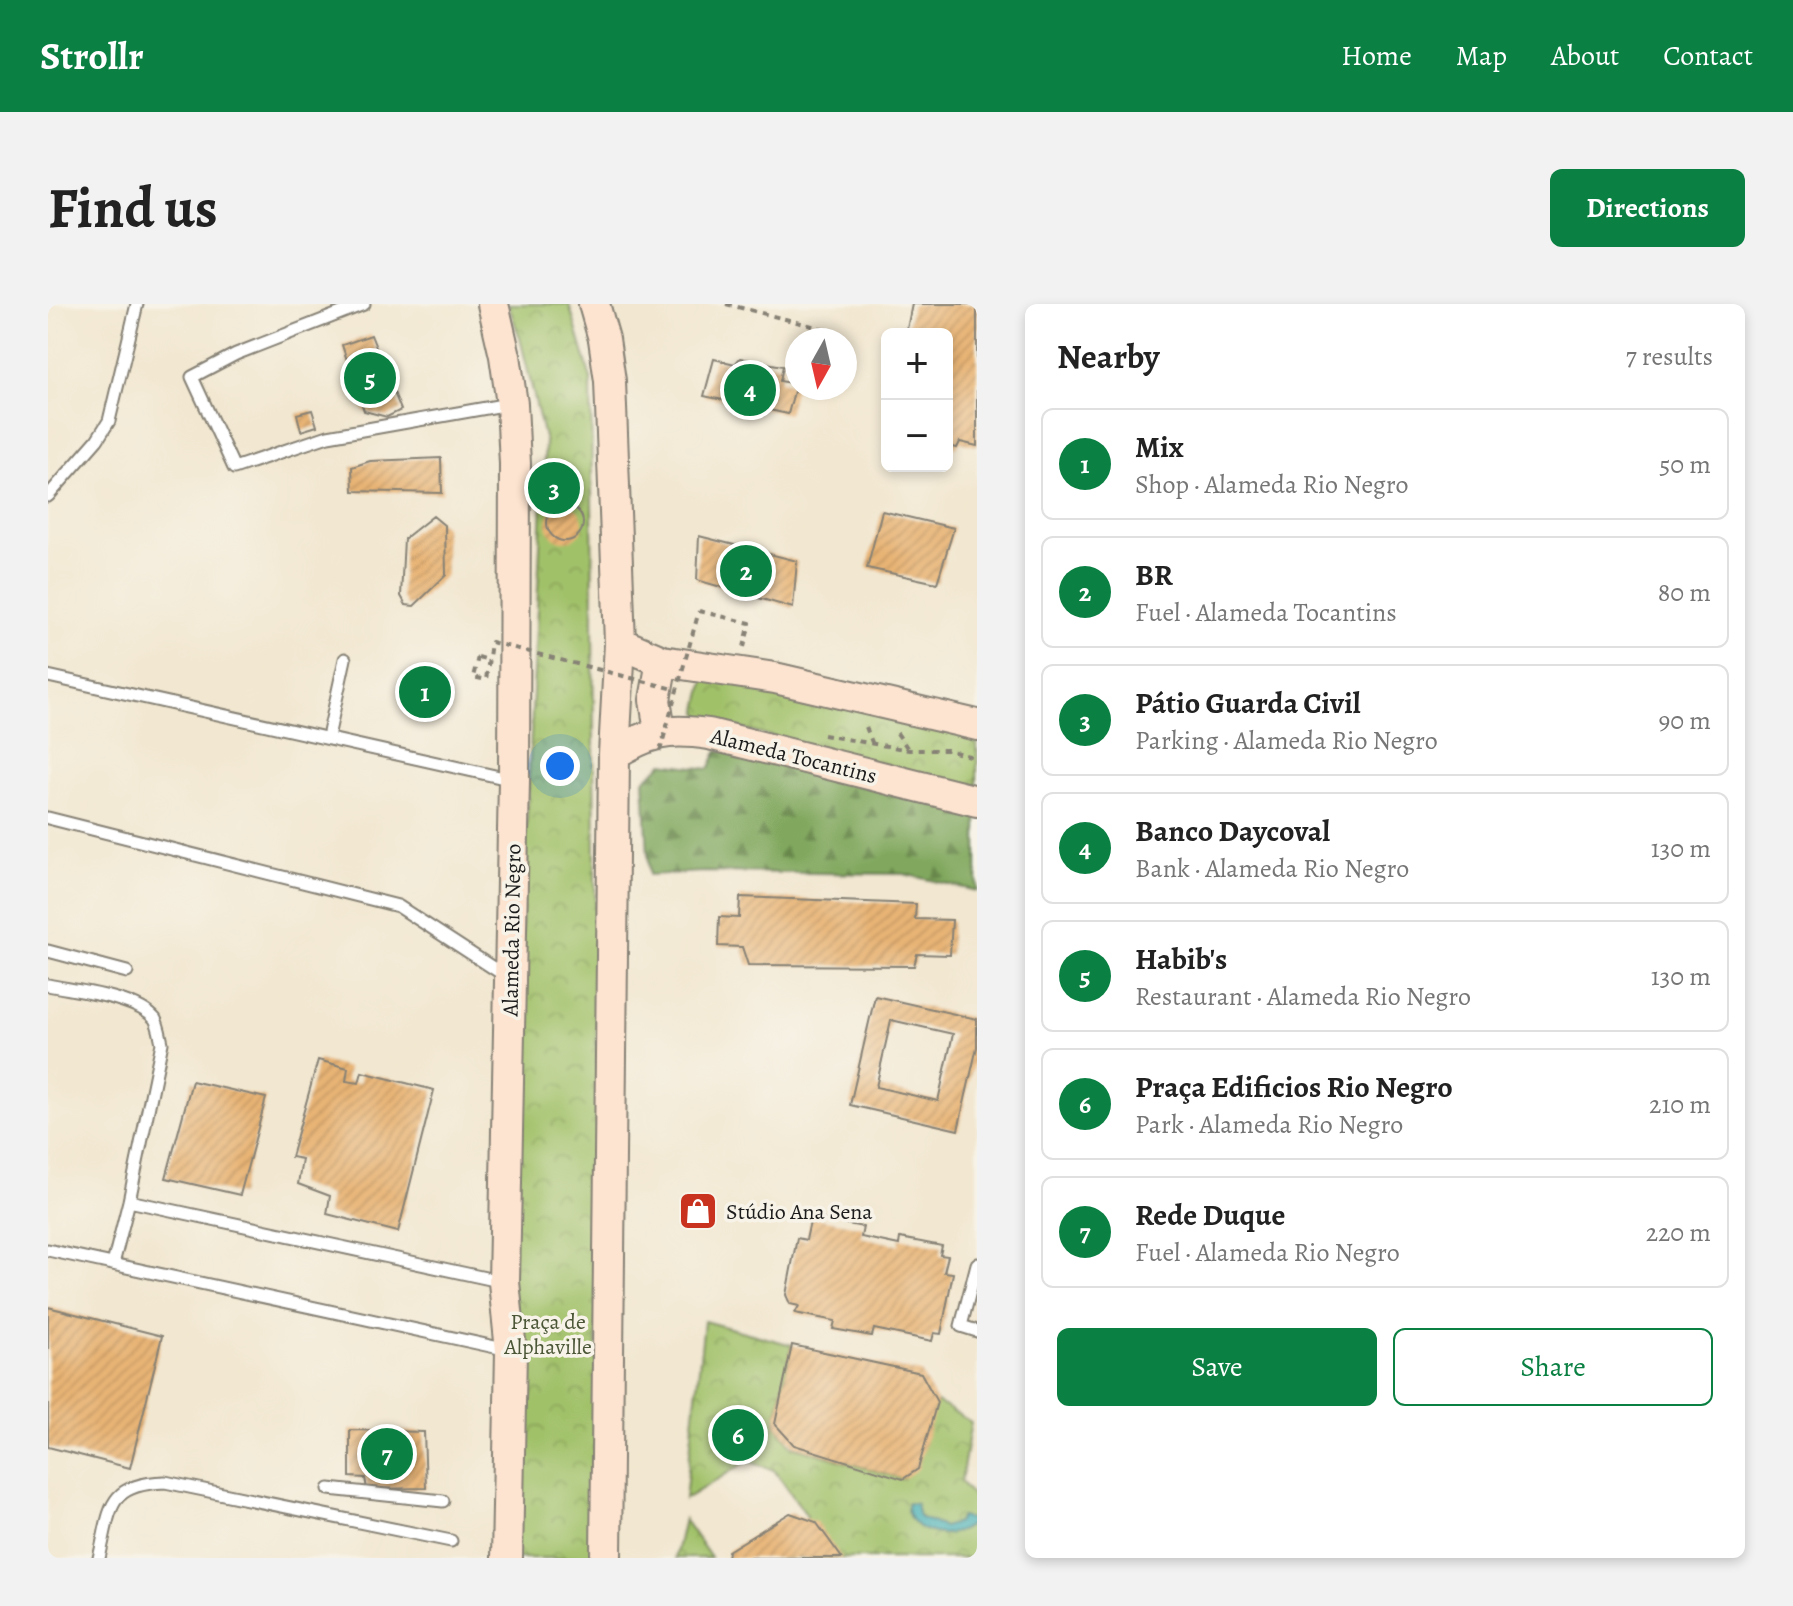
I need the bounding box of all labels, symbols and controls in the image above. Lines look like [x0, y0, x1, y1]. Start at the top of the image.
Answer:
text: Strollr [40, 30, 144, 82]
text: Home [1341, 37, 1412, 75]
text: Map [1456, 37, 1507, 75]
text: About [1551, 37, 1619, 75]
text: Contact [1663, 37, 1753, 75]
button: Directions [1550, 169, 1745, 247]
text: Find us [48, 170, 218, 246]
north arrow [785, 328, 857, 400]
map controls [881, 328, 953, 472]
button: + [881, 328, 953, 400]
text: Nearby [1057, 333, 1160, 380]
text: 7 results [1626, 339, 1713, 374]
pin: 5 [344, 348, 396, 408]
pin: 4 [724, 360, 776, 420]
button: − [881, 400, 953, 472]
text: Mix [1135, 427, 1184, 467]
text: 1 [1080, 447, 1090, 482]
text: 50 m [1659, 447, 1711, 482]
pin: 3 [528, 458, 580, 518]
text: Shop · Alameda Rio Negro [1135, 467, 1408, 502]
pin: 2 [720, 541, 772, 601]
text: BR [1135, 555, 1173, 595]
text: 2 [1079, 575, 1091, 610]
text: 80 m [1658, 575, 1711, 610]
text: Fuel · Alameda Tocantins [1135, 595, 1397, 630]
pin: 1 [399, 662, 451, 722]
text: Pátio Guarda Civil [1135, 683, 1361, 723]
text: 3 [1079, 703, 1091, 738]
text: 90 m [1659, 703, 1711, 738]
street label: Alameda Tocantins [707, 721, 880, 791]
text: Parking · Alameda Rio Negro [1135, 723, 1438, 758]
your location [540, 746, 580, 786]
text: Banco Daycoval [1135, 811, 1330, 851]
text: 4 [1079, 831, 1091, 866]
text: 130 m [1651, 831, 1711, 866]
street label: Alameda Rio Negro [495, 843, 529, 1018]
text: Bank · Alameda Rio Negro [1135, 851, 1409, 886]
text: Habib's [1135, 939, 1227, 979]
text: 5 [1079, 959, 1091, 994]
text: 130 m [1651, 959, 1711, 994]
text: Restaurant · Alameda Rio Negro [1135, 979, 1471, 1014]
text: Praça Edificios Rio Negro [1135, 1067, 1453, 1107]
text: 6 [1079, 1087, 1091, 1122]
text: 210 m [1649, 1087, 1711, 1122]
text: Park · Alameda Rio Negro [1135, 1107, 1403, 1142]
shop icon: Stúdio Ana Sena [677, 1190, 719, 1232]
text: Rede Duque [1135, 1195, 1285, 1235]
place label: Stúdio Ana Sena [726, 1197, 873, 1227]
text: 7 [1079, 1215, 1091, 1250]
text: 220 m [1646, 1215, 1711, 1250]
text: Fuel · Alameda Rio Negro [1135, 1235, 1400, 1270]
park label: Praça de Alphaville [503, 1307, 592, 1362]
button: Save [1057, 1328, 1377, 1406]
button: Share [1393, 1328, 1713, 1406]
pin: 6 [712, 1405, 764, 1465]
pin: 7 [361, 1424, 413, 1484]

